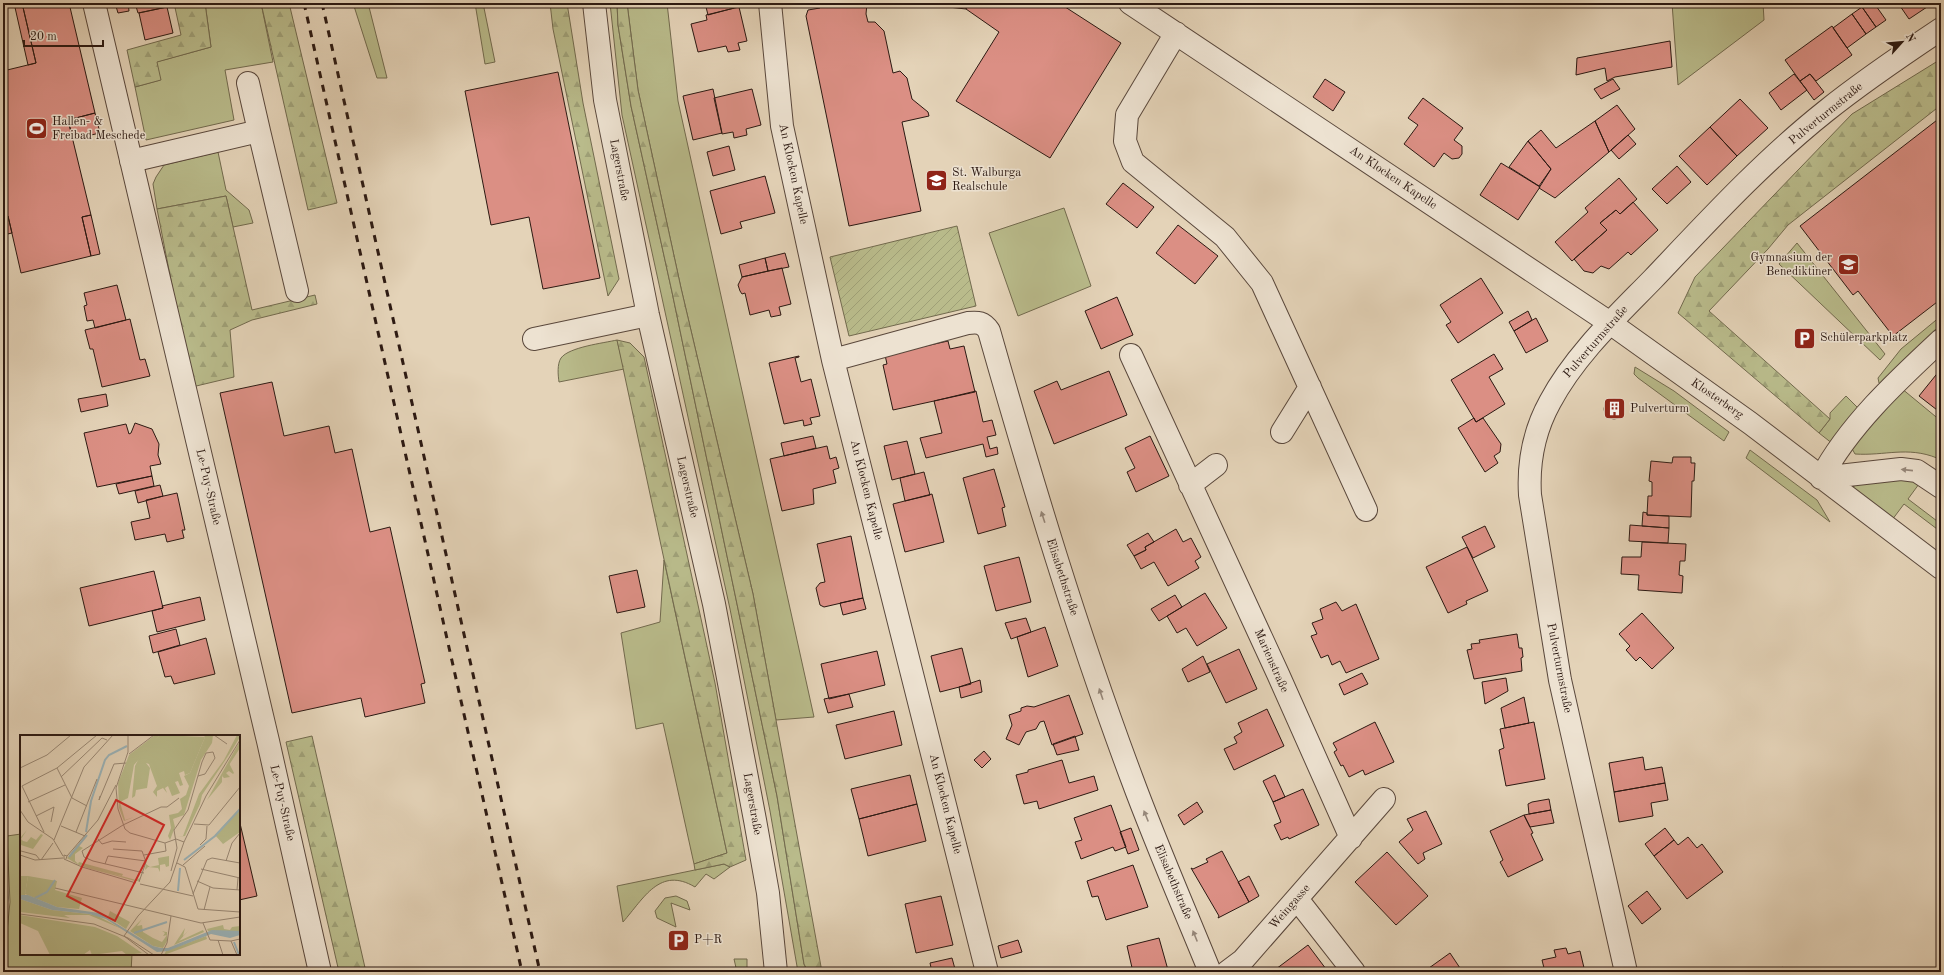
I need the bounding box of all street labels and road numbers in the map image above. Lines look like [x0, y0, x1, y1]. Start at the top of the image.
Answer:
street label: Pulverturmstraße [1787, 80, 1866, 147]
street label: An Klocken Kapelle [776, 122, 810, 226]
street label: Lagerstraße [607, 138, 631, 203]
street label: An Klocken Kapelle [1347, 144, 1439, 212]
street label: Pulverturmstraße [1562, 303, 1631, 380]
street label: Klosterberg [1688, 377, 1746, 422]
street label: An Klocken Kapelle [848, 439, 884, 542]
street label: Le-Puy-Straße [193, 448, 223, 527]
street label: Lagerstraße [674, 455, 700, 519]
street label: Elisabethstraße [1044, 537, 1080, 618]
street label: Pulverturmstraße [1544, 622, 1574, 714]
street label: Marienstraße [1252, 627, 1291, 695]
street label: An Klocken Kapelle [927, 753, 963, 856]
street label: Le-Puy-Straße [267, 764, 297, 843]
street label: Lagerstraße [741, 772, 763, 837]
street label: Elisabethstraße [1152, 843, 1194, 922]
street label: Weingasse [1267, 882, 1313, 932]

